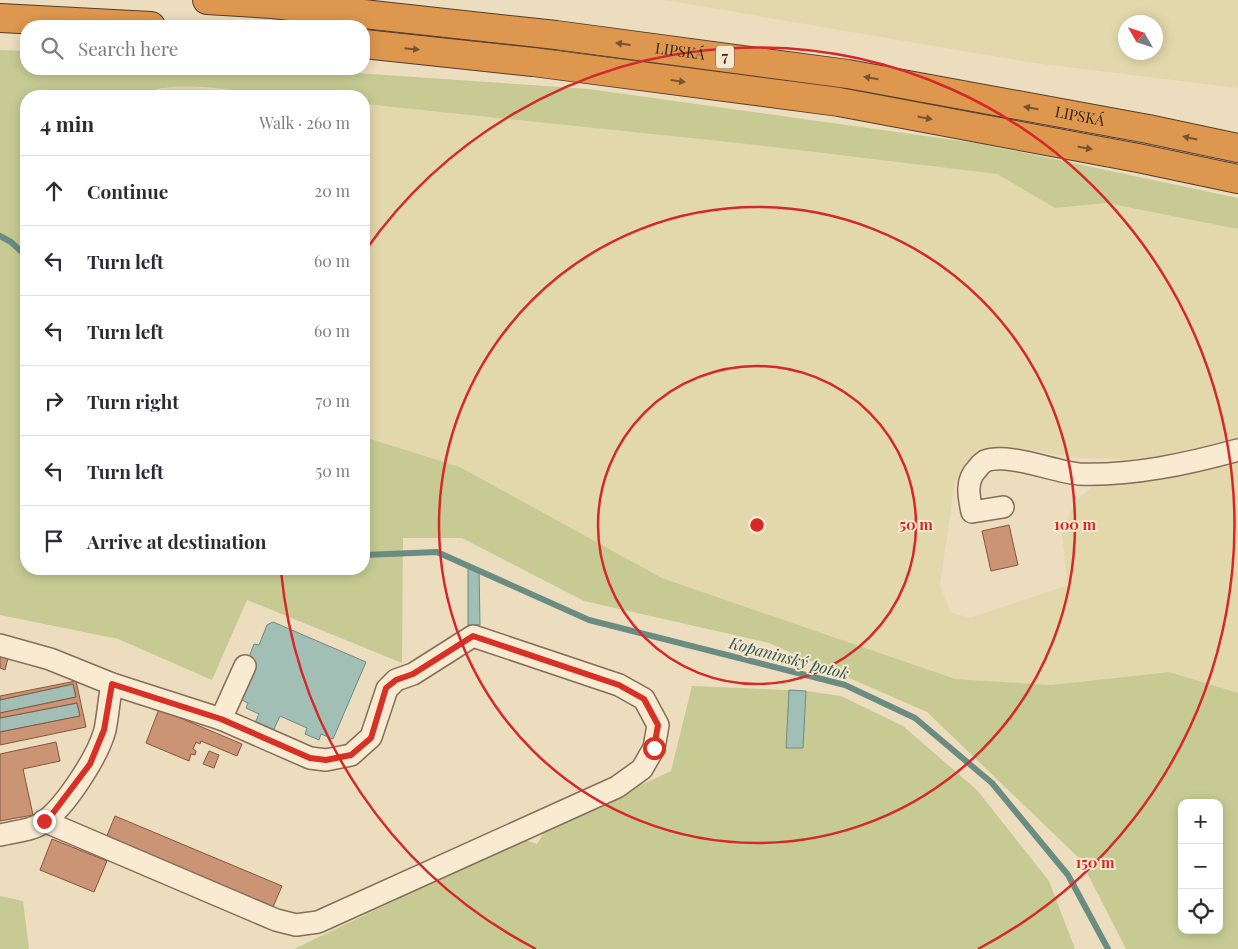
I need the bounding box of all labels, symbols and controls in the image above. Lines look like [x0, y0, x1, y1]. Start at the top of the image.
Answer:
north arrow [1118, 15, 1163, 60]
search box [20, 20, 370, 75]
icon: search [38, 34, 66, 62]
text: Search here [78, 35, 178, 61]
street label: LIPSKÁ [654, 37, 707, 64]
one-way arrow [615, 40, 631, 48]
one-way arrow [405, 45, 421, 53]
road number: 7 [716, 46, 734, 68]
one-way arrow [863, 74, 879, 82]
one-way arrow [670, 77, 686, 85]
street label: LIPSKÁ [1053, 101, 1107, 130]
one-way arrow [1022, 103, 1038, 111]
text: 4 min [40, 109, 94, 137]
text: Walk · 260 m [259, 112, 350, 133]
one-way arrow [917, 115, 933, 123]
one-way arrow [1183, 134, 1198, 142]
one-way arrow [1077, 144, 1093, 152]
icon: ahead [40, 177, 68, 205]
text: Continue [87, 178, 168, 204]
text: 20 m [315, 180, 350, 201]
icon: left [40, 247, 68, 275]
text: Turn left [87, 248, 164, 274]
text: 60 m [314, 250, 350, 271]
icon: left [40, 317, 68, 345]
text: Turn left [87, 318, 164, 344]
text: 60 m [314, 320, 350, 341]
icon: right [40, 387, 68, 415]
text: Turn right [87, 388, 179, 414]
text: 70 m [316, 390, 350, 411]
icon: left [40, 457, 68, 485]
text: Turn left [87, 458, 164, 484]
text: 50 m [316, 460, 350, 481]
text: 50 m [899, 514, 933, 534]
text: 100 m [1054, 514, 1097, 534]
centre of rings [748, 516, 766, 534]
icon: arrive [40, 527, 68, 555]
text: Arrive at destination [87, 528, 267, 554]
water label: Kopaninský potok [726, 631, 851, 684]
route start [643, 737, 666, 760]
map controls [1178, 799, 1223, 934]
button: + [1178, 799, 1223, 844]
route end [33, 810, 56, 833]
button: − [1178, 844, 1223, 889]
text: 150 m [1075, 852, 1115, 872]
button: locate [1178, 889, 1223, 934]

